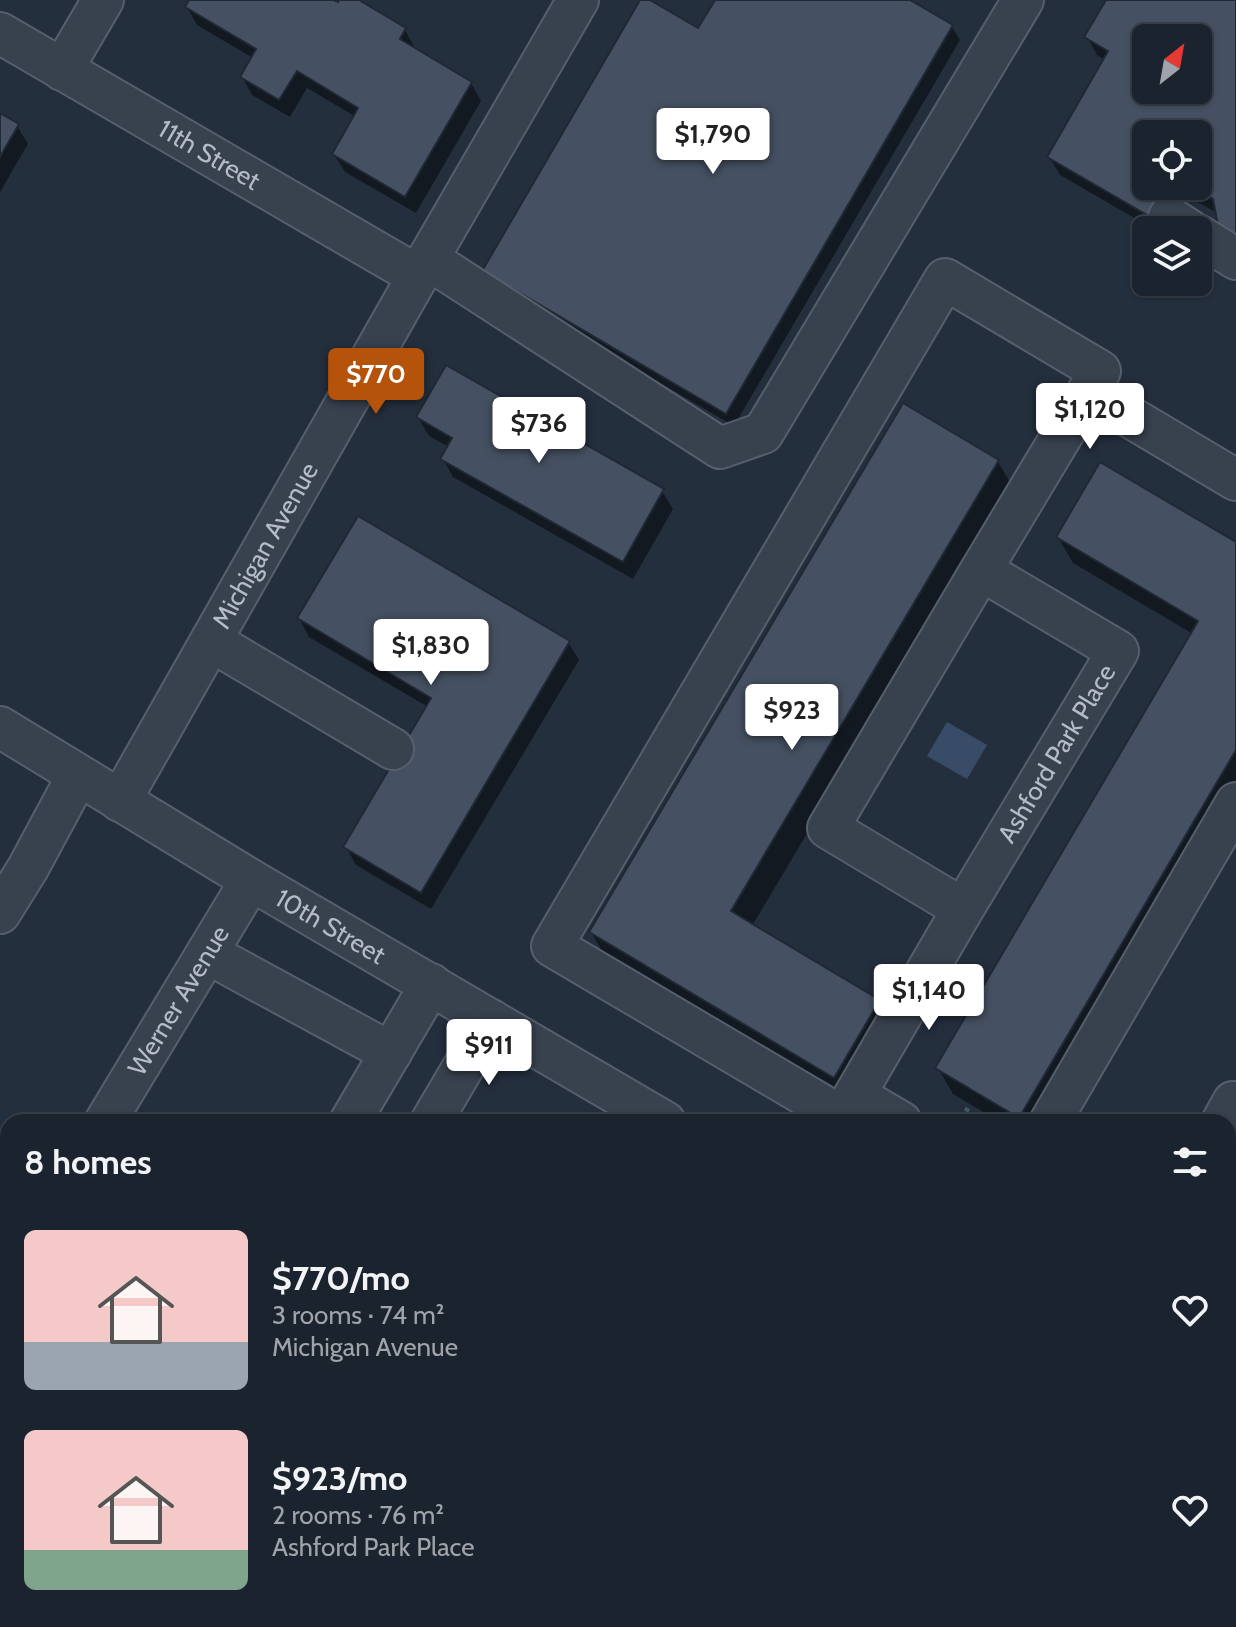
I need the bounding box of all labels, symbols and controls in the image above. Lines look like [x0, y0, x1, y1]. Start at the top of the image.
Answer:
north arrow [1132, 24, 1212, 104]
map controls [1132, 24, 1212, 296]
pin: $1,790 [648, 108, 778, 176]
street label: 11th Street [153, 113, 266, 197]
text: $1,790 [675, 118, 751, 150]
button: locate [1132, 120, 1212, 200]
button: layers [1132, 216, 1212, 296]
pin: $770 [329, 348, 423, 416]
text: $770 [346, 358, 406, 390]
pin: $1,120 [1025, 383, 1155, 451]
text: $1,120 [1054, 393, 1126, 425]
pin: $736 [492, 397, 586, 465]
text: $736 [511, 407, 567, 439]
street label: Michigan Avenue [205, 456, 325, 634]
pin: $1,830 [366, 619, 496, 687]
text: $1,830 [392, 629, 470, 661]
street label: Ashford Park Place [991, 658, 1122, 848]
pin: $923 [745, 684, 839, 752]
text: $923 [763, 694, 821, 726]
street label: 10th Street [270, 882, 391, 971]
street label: Werner Avenue [121, 920, 236, 1081]
pin: $1,140 [864, 964, 994, 1032]
text: $1,140 [892, 974, 966, 1006]
pin: $911 [442, 1019, 536, 1087]
text: $911 [465, 1029, 513, 1061]
icon: filters [1168, 1140, 1212, 1184]
text: 8 homes [24, 1141, 152, 1183]
text: $770/mo [272, 1257, 410, 1299]
icon: home [88, 1262, 184, 1358]
icon: heart [1168, 1288, 1212, 1332]
text: 3 rooms · 74 m² [272, 1299, 444, 1331]
text: Michigan Avenue [272, 1331, 458, 1363]
text: $923/mo [272, 1457, 407, 1499]
icon: home [88, 1462, 184, 1558]
icon: heart [1168, 1488, 1212, 1532]
text: 2 rooms · 76 m² [272, 1499, 444, 1531]
text: Ashford Park Place [272, 1531, 475, 1563]

